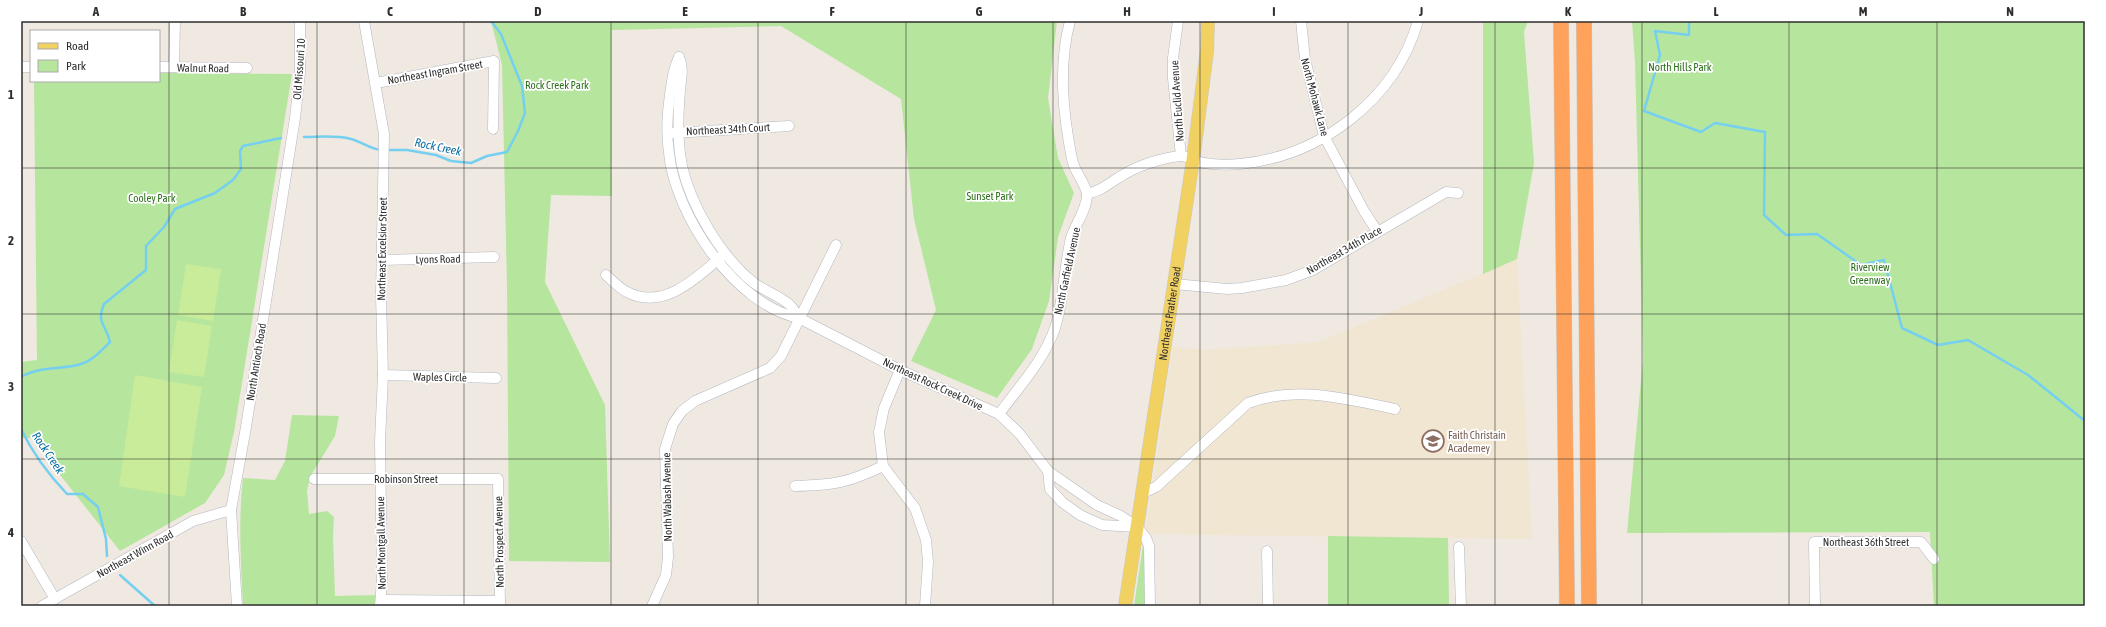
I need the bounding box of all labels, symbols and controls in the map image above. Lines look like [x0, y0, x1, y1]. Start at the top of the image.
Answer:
text: A [92, 4, 100, 19]
text: B [240, 4, 247, 19]
text: C [387, 4, 393, 19]
text: D [534, 4, 542, 19]
text: E [682, 4, 688, 19]
text: F [829, 4, 835, 19]
text: G [976, 4, 983, 19]
text: H [1123, 4, 1131, 19]
text: I [1272, 4, 1276, 19]
text: J [1418, 4, 1423, 19]
text: K [1565, 4, 1572, 19]
text: L [1713, 4, 1719, 19]
text: M [1859, 4, 1868, 19]
text: N [2006, 4, 2014, 19]
legend [30, 30, 160, 82]
street label: Old Missouri 10 [291, 38, 307, 100]
text: Road [66, 39, 89, 53]
street label: North Mohawk Lane [1299, 57, 1331, 137]
street label: Northeast Ingram Street [386, 58, 484, 86]
text: Park [66, 59, 87, 73]
street label: North Euclid Avenue [1168, 60, 1186, 142]
park label: North Hills Park [1648, 61, 1712, 73]
street label: Walnut Road [177, 62, 229, 74]
park label: Rock Creek Park [525, 79, 589, 91]
text: 1 [8, 87, 14, 102]
street label: Northeast 34th Court [686, 121, 770, 137]
water label: Rock Creek [413, 135, 463, 159]
park label: Sunset Park [966, 190, 1014, 202]
park label: Cooley Park [128, 192, 176, 204]
street label: Northeast Excelsior Street [375, 197, 389, 301]
street label: Northeast 34th Place [1304, 224, 1384, 276]
street label: North Garfield Avenue [1052, 226, 1082, 316]
text: 2 [8, 233, 14, 248]
street label: Lyons Road [415, 253, 461, 265]
park label: Riverview Greenway [1850, 261, 1891, 286]
street label: Northeast Prather Road [1157, 266, 1183, 361]
street label: North Antioch Road [244, 322, 268, 402]
street label: Northeast Rock Creek Drive [881, 356, 985, 412]
street label: Waples Circle [413, 371, 467, 383]
text: 3 [8, 379, 14, 394]
school or university icon: Faith Christain Academey [1420, 428, 1446, 454]
water label: Rock Creek [29, 429, 67, 477]
place label: Faith Christain Academey [1448, 429, 1506, 454]
street label: North Wabash Avenue [660, 452, 674, 542]
street label: Robinson Street [374, 473, 438, 485]
street label: North Montgall Avenue [374, 496, 388, 590]
street label: North Prospect Avenue [492, 496, 506, 588]
text: 4 [7, 525, 14, 540]
street label: Northeast Winn Road [95, 528, 175, 580]
street label: Northeast 36th Street [1823, 536, 1909, 548]

